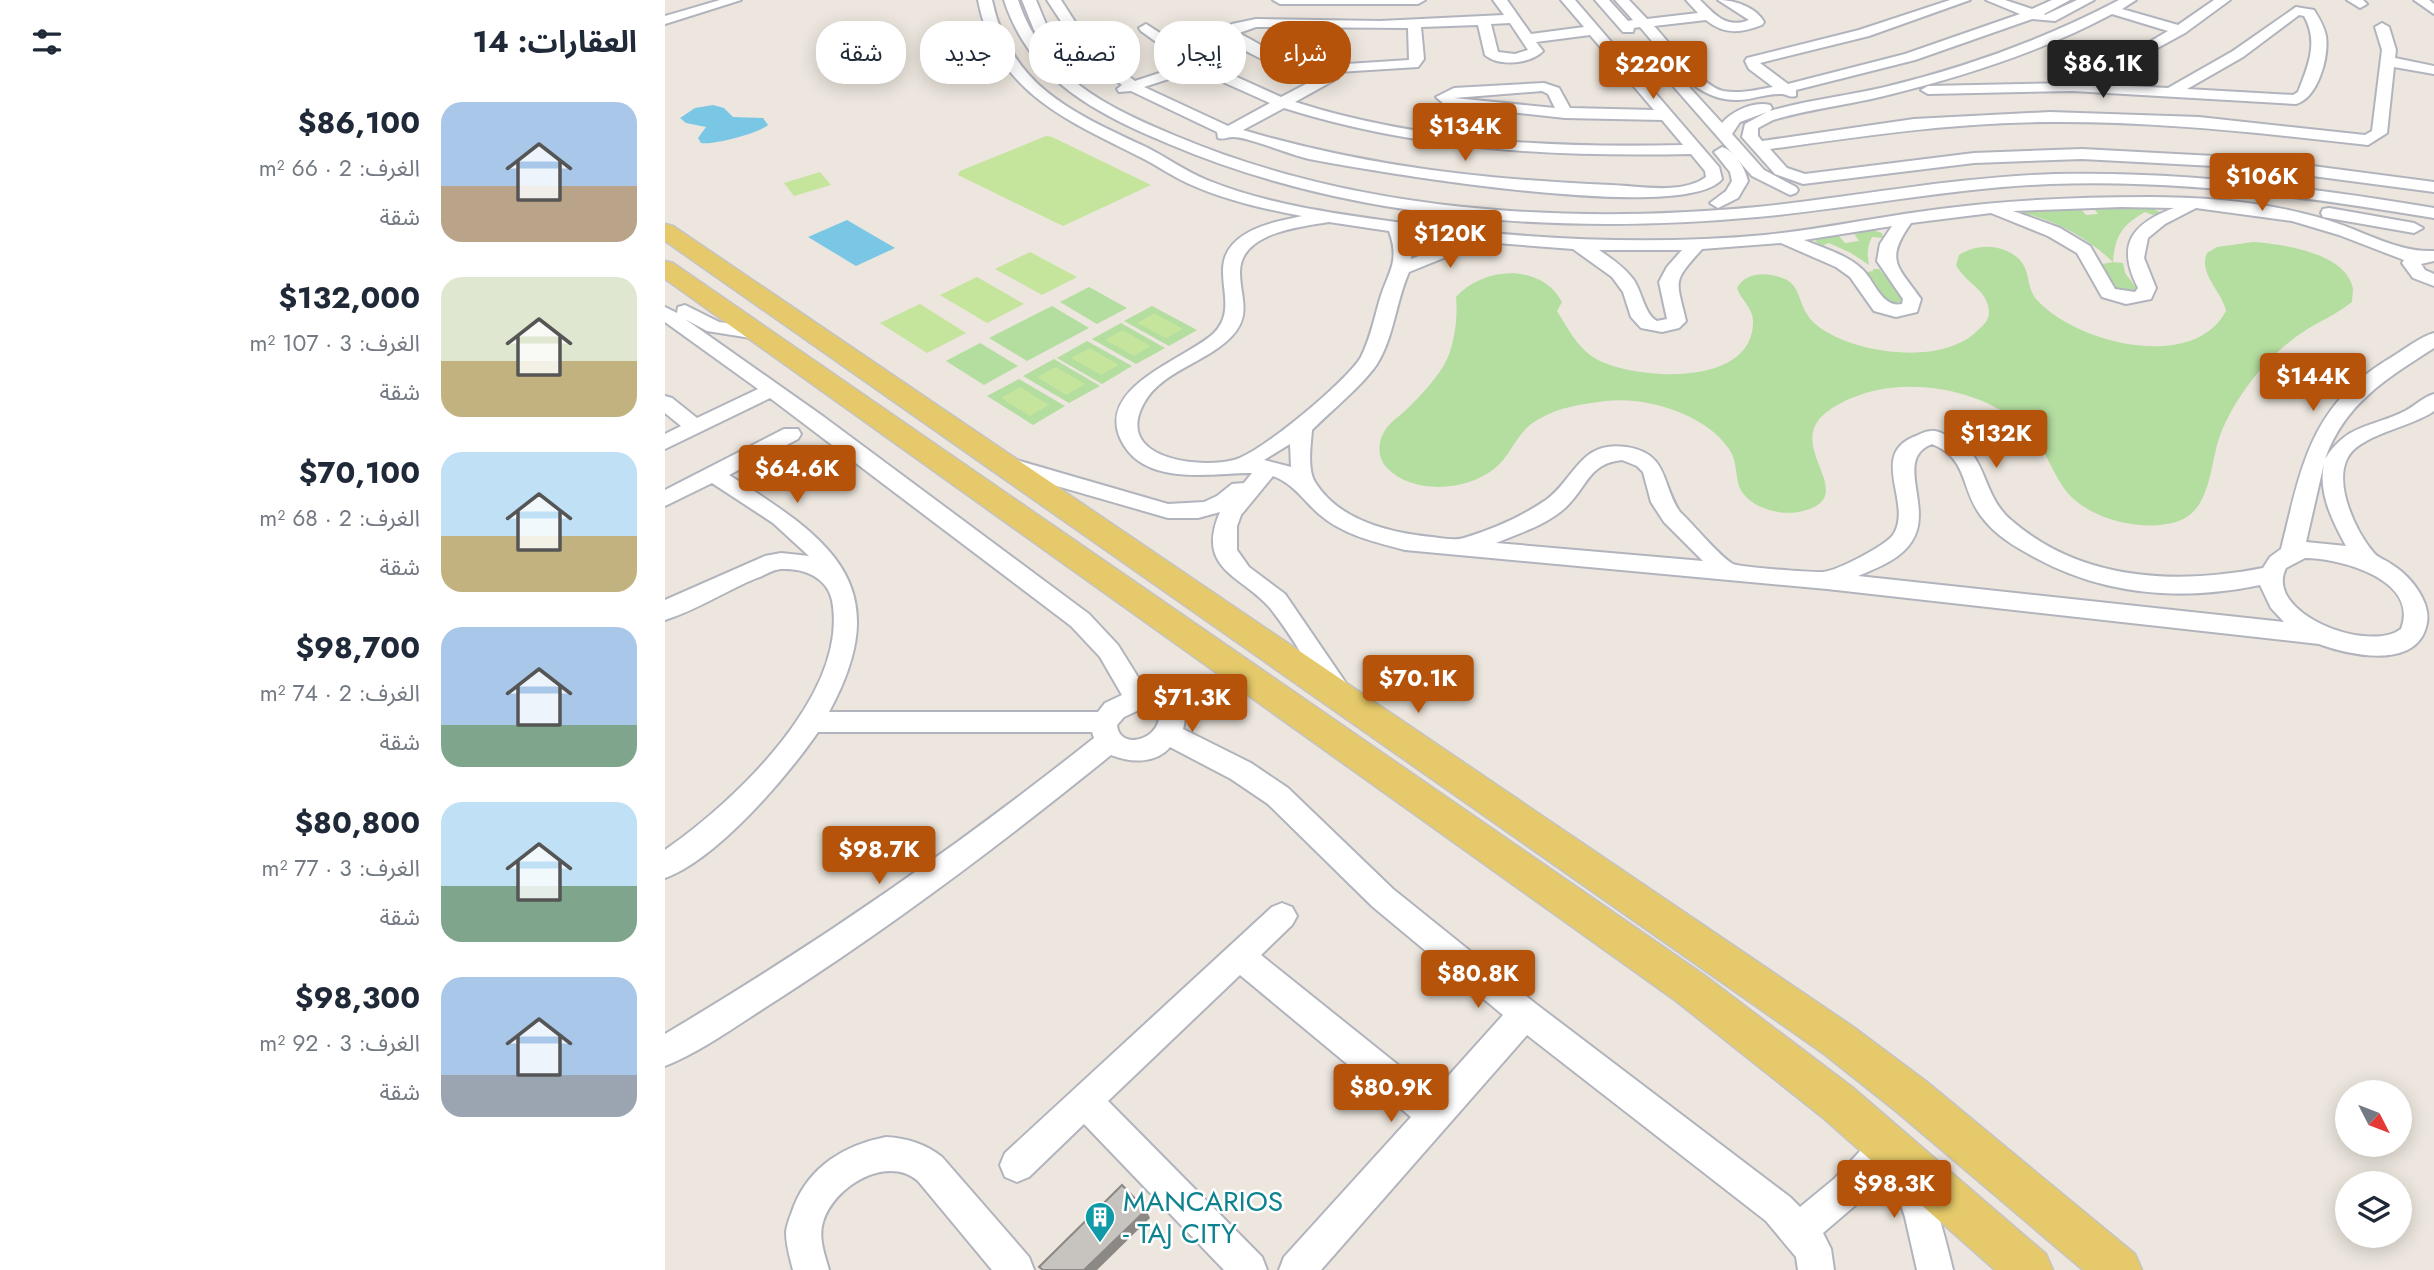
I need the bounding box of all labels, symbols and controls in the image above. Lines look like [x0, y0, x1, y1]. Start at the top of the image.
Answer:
text: العقارات: 14 [473, 20, 637, 63]
chip: شقة [816, 21, 906, 84]
chip: جديد [920, 21, 1015, 84]
chip: تصفية [1029, 21, 1140, 84]
chip: إيجار [1154, 21, 1246, 84]
chip: شراء [1260, 21, 1351, 84]
icon: filters [28, 23, 66, 61]
pin: $86.1K [2046, 41, 2160, 100]
pin: $220K [1604, 42, 1702, 101]
text: $86.1K [2063, 46, 2143, 80]
text: $220K [1615, 47, 1691, 81]
text: $86,100 [298, 101, 420, 144]
pin: $134K [1416, 104, 1514, 163]
text: $134K [1429, 109, 1501, 143]
icon: home [497, 130, 581, 214]
text: الغرف: 2 · 66 m² [259, 151, 420, 185]
pin: $106K [2213, 154, 2311, 213]
text: $106K [2226, 159, 2298, 193]
text: شقة [379, 200, 420, 234]
pin: $120K [1401, 210, 1499, 270]
text: $120K [1414, 216, 1486, 250]
text: $132,000 [278, 276, 420, 319]
icon: home [497, 305, 581, 389]
text: الغرف: 3 · 107 m² [249, 326, 420, 360]
pin: $144K [2264, 354, 2362, 413]
text: $144K [2276, 359, 2350, 393]
text: شقة [379, 375, 420, 409]
pin: $132K [1947, 410, 2045, 470]
text: $132K [1960, 416, 2032, 450]
pin: $64.6K [740, 446, 854, 505]
text: $70,100 [299, 451, 420, 494]
text: $64.6K [755, 451, 839, 485]
icon: home [497, 480, 581, 564]
text: الغرف: 2 · 68 m² [259, 501, 420, 535]
text: شقة [379, 550, 420, 584]
text: $98,700 [295, 626, 420, 669]
icon: home [497, 655, 581, 739]
pin: $70.1K [1361, 656, 1475, 715]
text: $70.1K [1379, 661, 1457, 695]
pin: $71.3K [1135, 674, 1249, 734]
text: الغرف: 2 · 74 m² [260, 676, 420, 710]
text: $71.3K [1153, 680, 1231, 714]
text: شقة [379, 725, 420, 759]
text: $80,800 [294, 801, 420, 844]
pin: $98.7K [822, 826, 936, 886]
icon: home [497, 830, 581, 914]
text: $98.7K [838, 832, 920, 866]
text: الغرف: 3 · 77 m² [262, 851, 420, 885]
text: شقة [379, 900, 420, 934]
pin: $80.8K [1421, 950, 1535, 1010]
text: $80.8K [1437, 956, 1519, 990]
text: $98,300 [295, 976, 420, 1019]
icon: home [497, 1005, 581, 1089]
text: الغرف: 3 · 92 m² [259, 1026, 420, 1060]
pin: $80.9K [1334, 1064, 1448, 1124]
text: $80.9K [1350, 1070, 1432, 1104]
text: شقة [379, 1075, 420, 1109]
north arrow [2335, 1080, 2411, 1157]
map controls [2335, 1080, 2412, 1248]
pin: $98.3K [1837, 1160, 1951, 1220]
text: $98.3K [1853, 1166, 1935, 1200]
button: layers [2335, 1171, 2412, 1248]
place label: MANCARIOS - TAJ CITY [1123, 1181, 1283, 1254]
building icon: MANCARIOS - TAJ CITY [1083, 1200, 1117, 1244]

